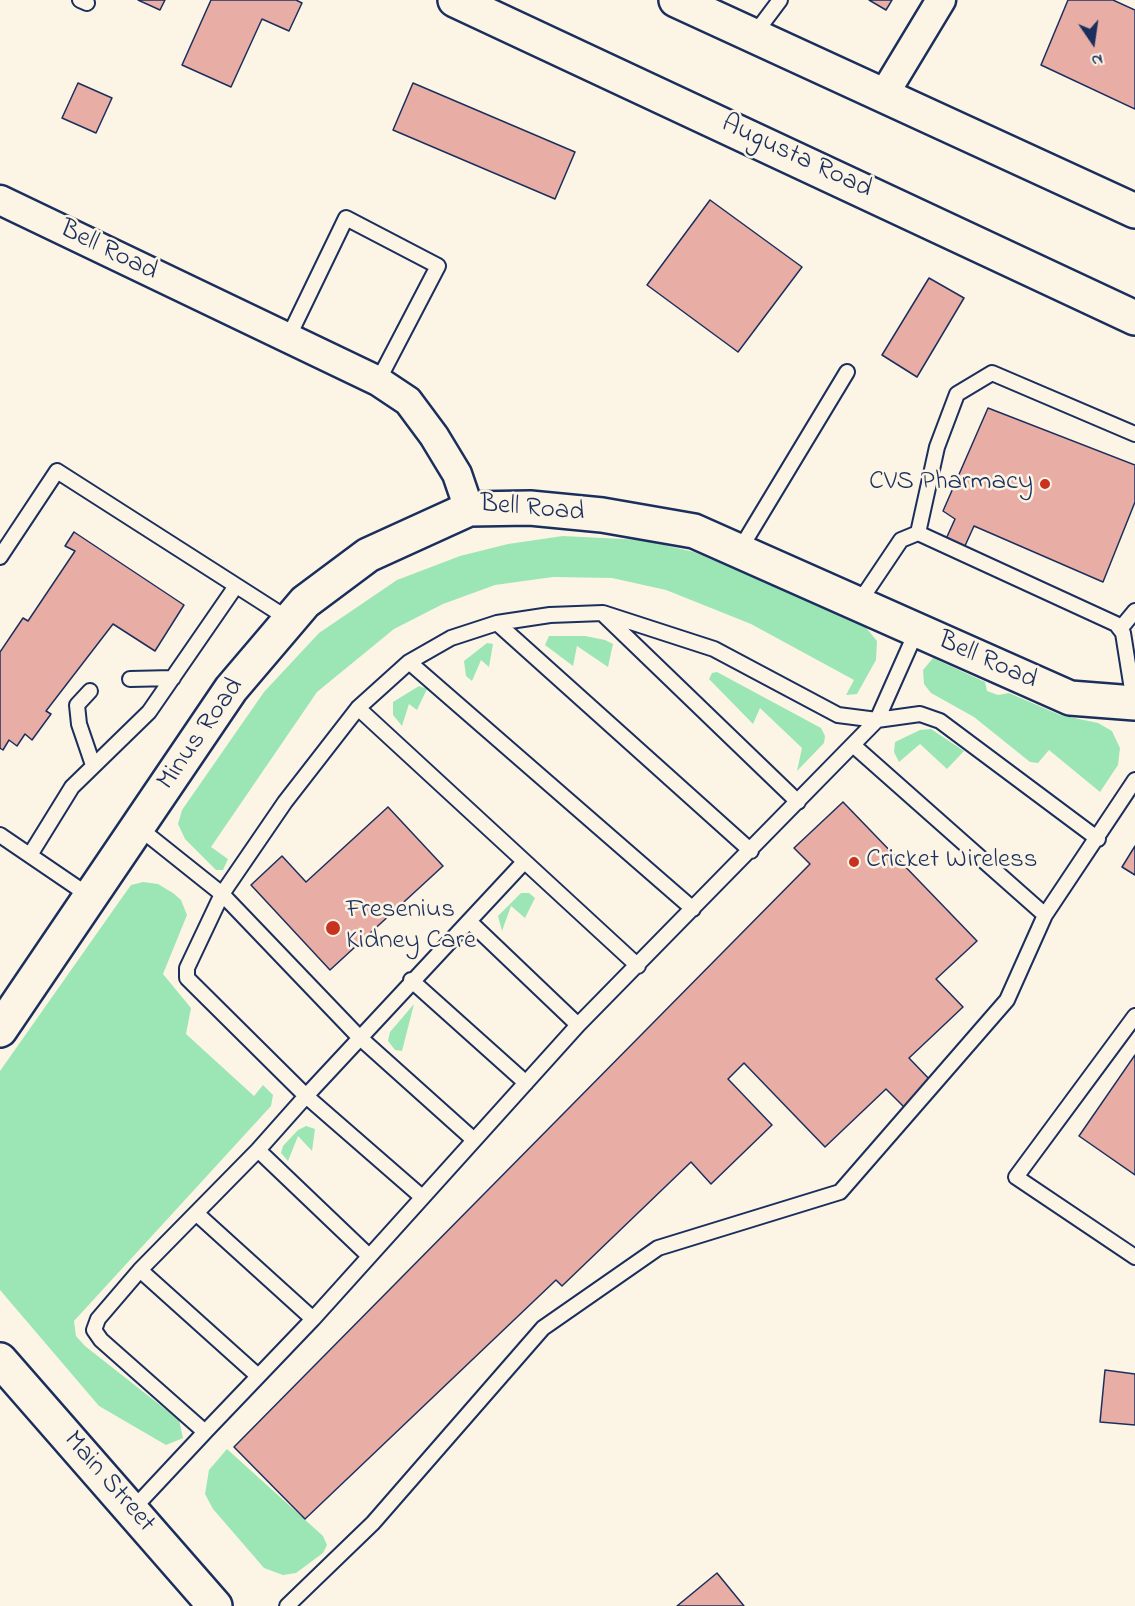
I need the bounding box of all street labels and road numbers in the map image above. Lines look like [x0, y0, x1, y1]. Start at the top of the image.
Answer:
street label: Augusta Road [716, 109, 876, 207]
street label: Bell Road [54, 214, 162, 290]
street label: Bell Road [478, 489, 586, 531]
street label: Bell Road [933, 626, 1041, 698]
street label: Minus Road [152, 673, 252, 797]
street label: Main Street [55, 1426, 161, 1540]

